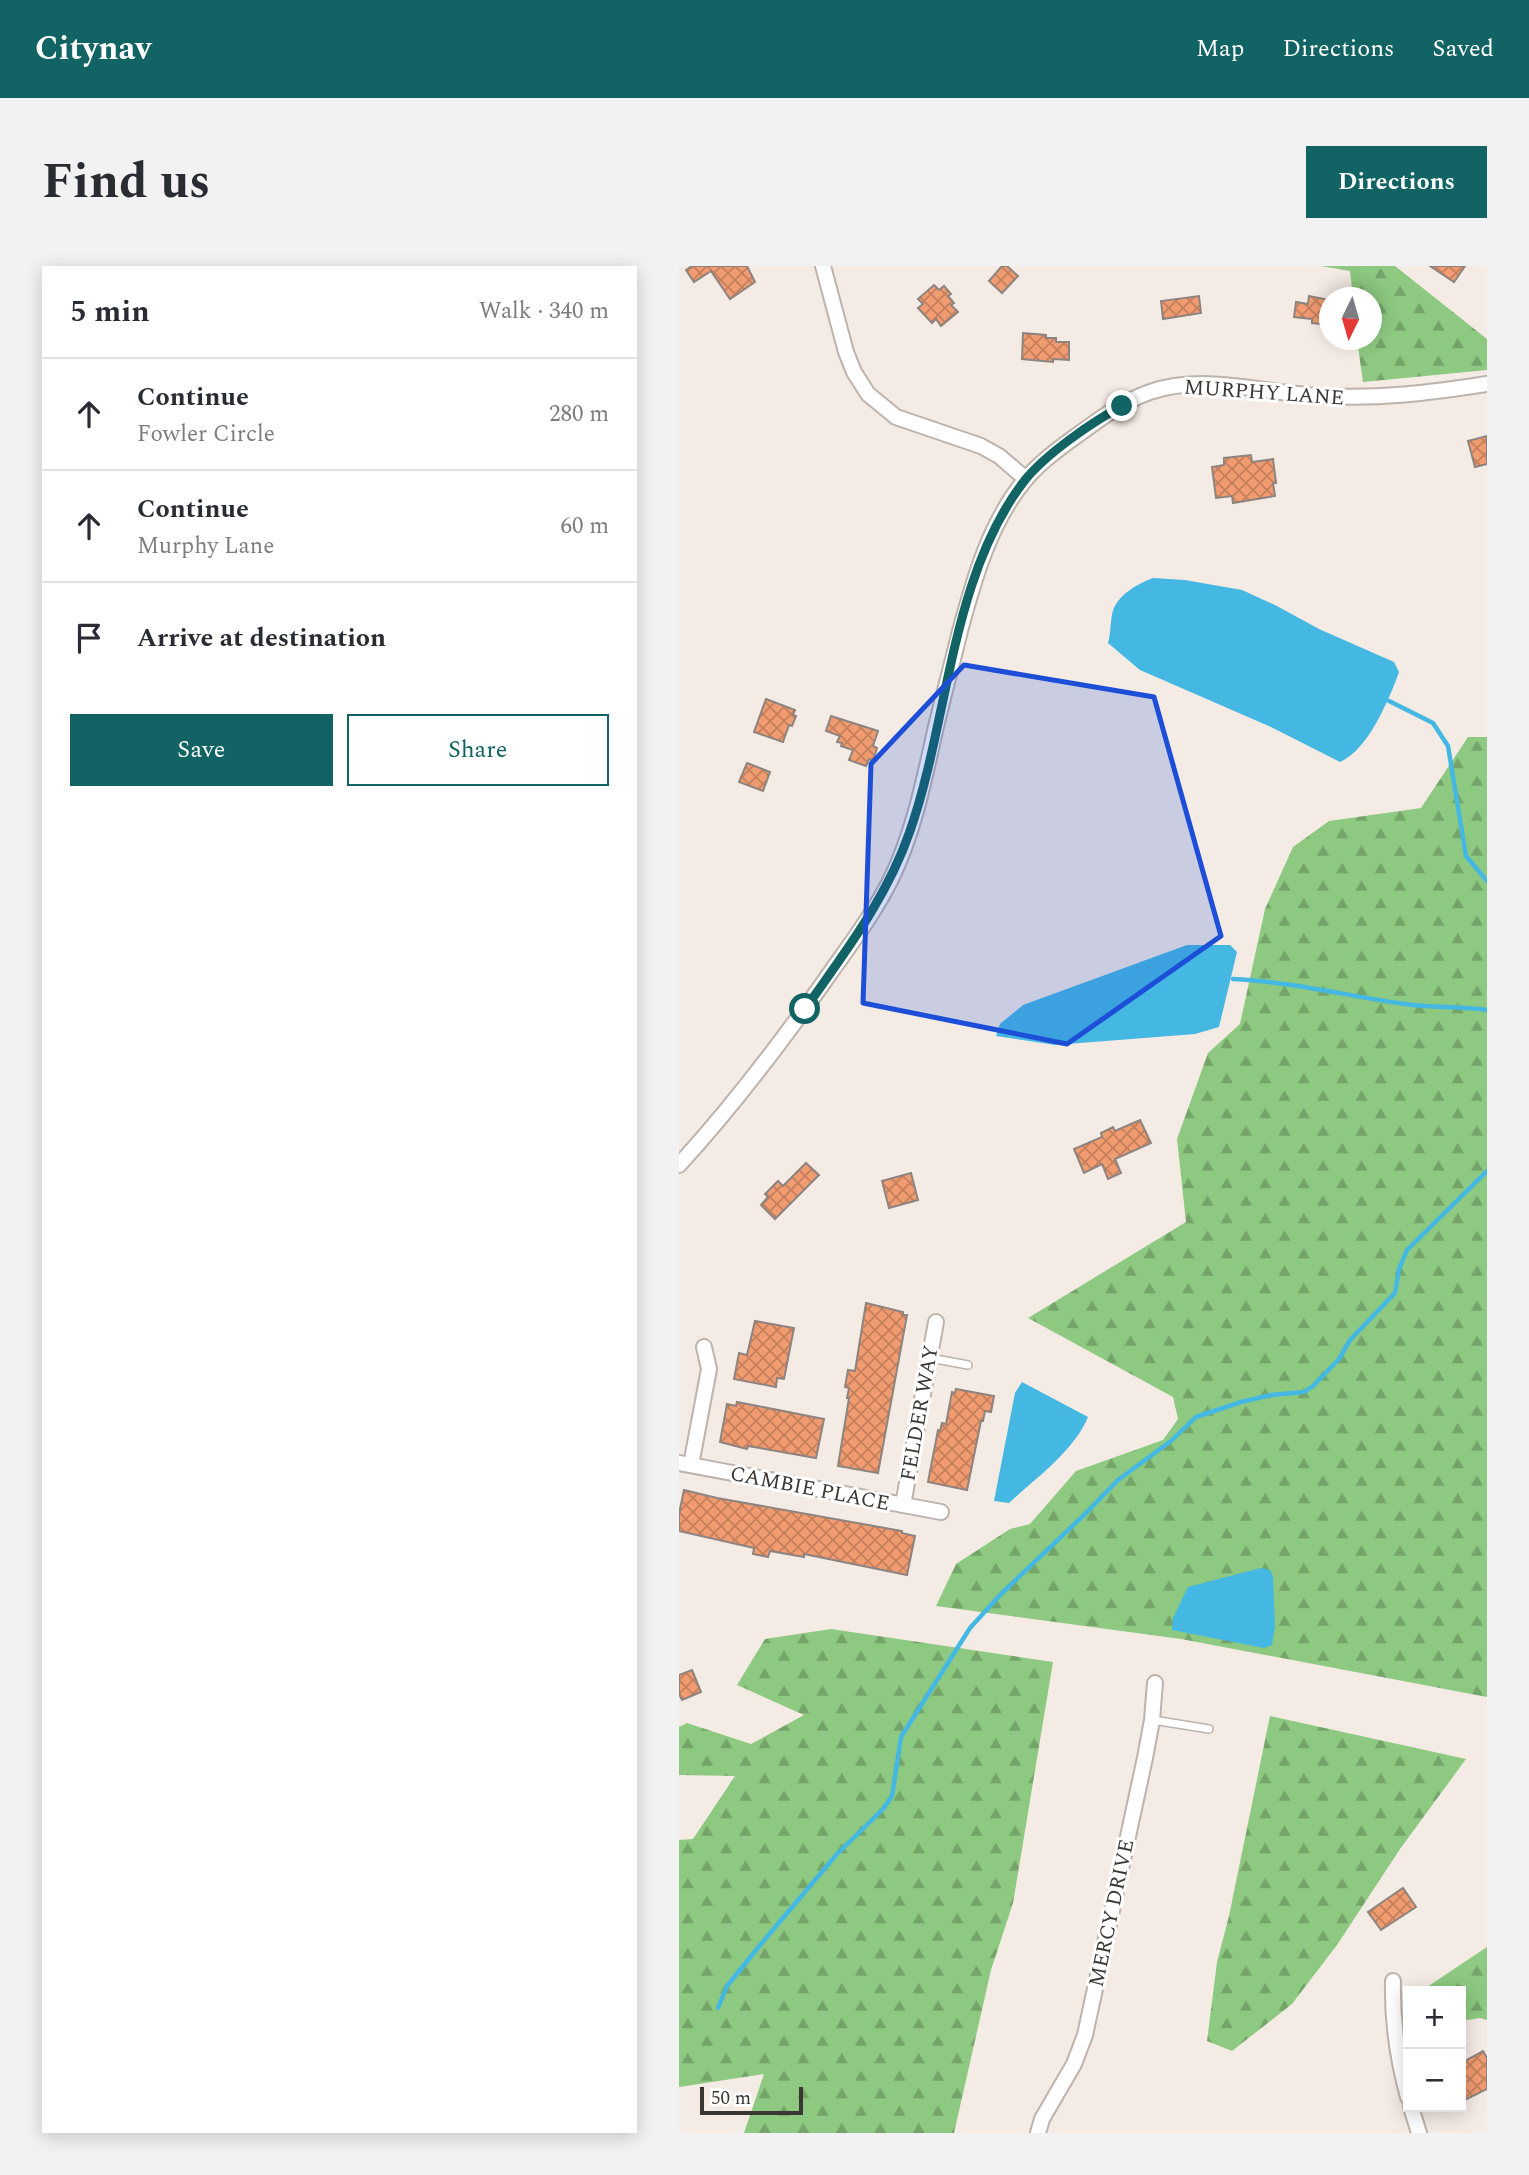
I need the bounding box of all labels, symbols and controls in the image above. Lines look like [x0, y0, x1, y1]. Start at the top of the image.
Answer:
text: Citynav [35, 24, 151, 74]
text: Map [1196, 31, 1244, 67]
text: Directions [1282, 31, 1394, 67]
text: Saved [1432, 31, 1494, 67]
text: Find us [42, 145, 210, 220]
button: Directions [1306, 146, 1487, 218]
north arrow [1319, 287, 1382, 350]
text: 5 min [70, 289, 150, 335]
text: Walk · 340 m [479, 294, 609, 329]
street label: MURPHY LANE [1183, 371, 1345, 415]
text: Continue [137, 377, 249, 417]
route end [1106, 390, 1137, 421]
icon: ahead [70, 395, 108, 433]
text: 280 m [549, 397, 609, 432]
text: Fowler Circle [137, 417, 275, 452]
text: Continue [137, 489, 249, 529]
icon: ahead [70, 507, 108, 545]
text: 60 m [560, 509, 609, 544]
text: Murphy Lane [137, 529, 274, 564]
text: Arrive at destination [137, 618, 386, 658]
icon: arrive [70, 619, 108, 657]
button: Save [70, 714, 333, 786]
button: Share [347, 714, 609, 786]
route start [789, 993, 820, 1024]
street label: FELDER WAY [892, 1343, 948, 1484]
street label: CAMBIE PLACE [727, 1458, 892, 1520]
street label: MERCY DRIVE [1081, 1836, 1143, 1990]
map controls [1403, 1986, 1466, 2112]
button: + [1403, 1986, 1466, 2049]
button: − [1403, 2049, 1466, 2112]
scale bar [700, 2084, 803, 2116]
text: 50 m [711, 2084, 751, 2113]

